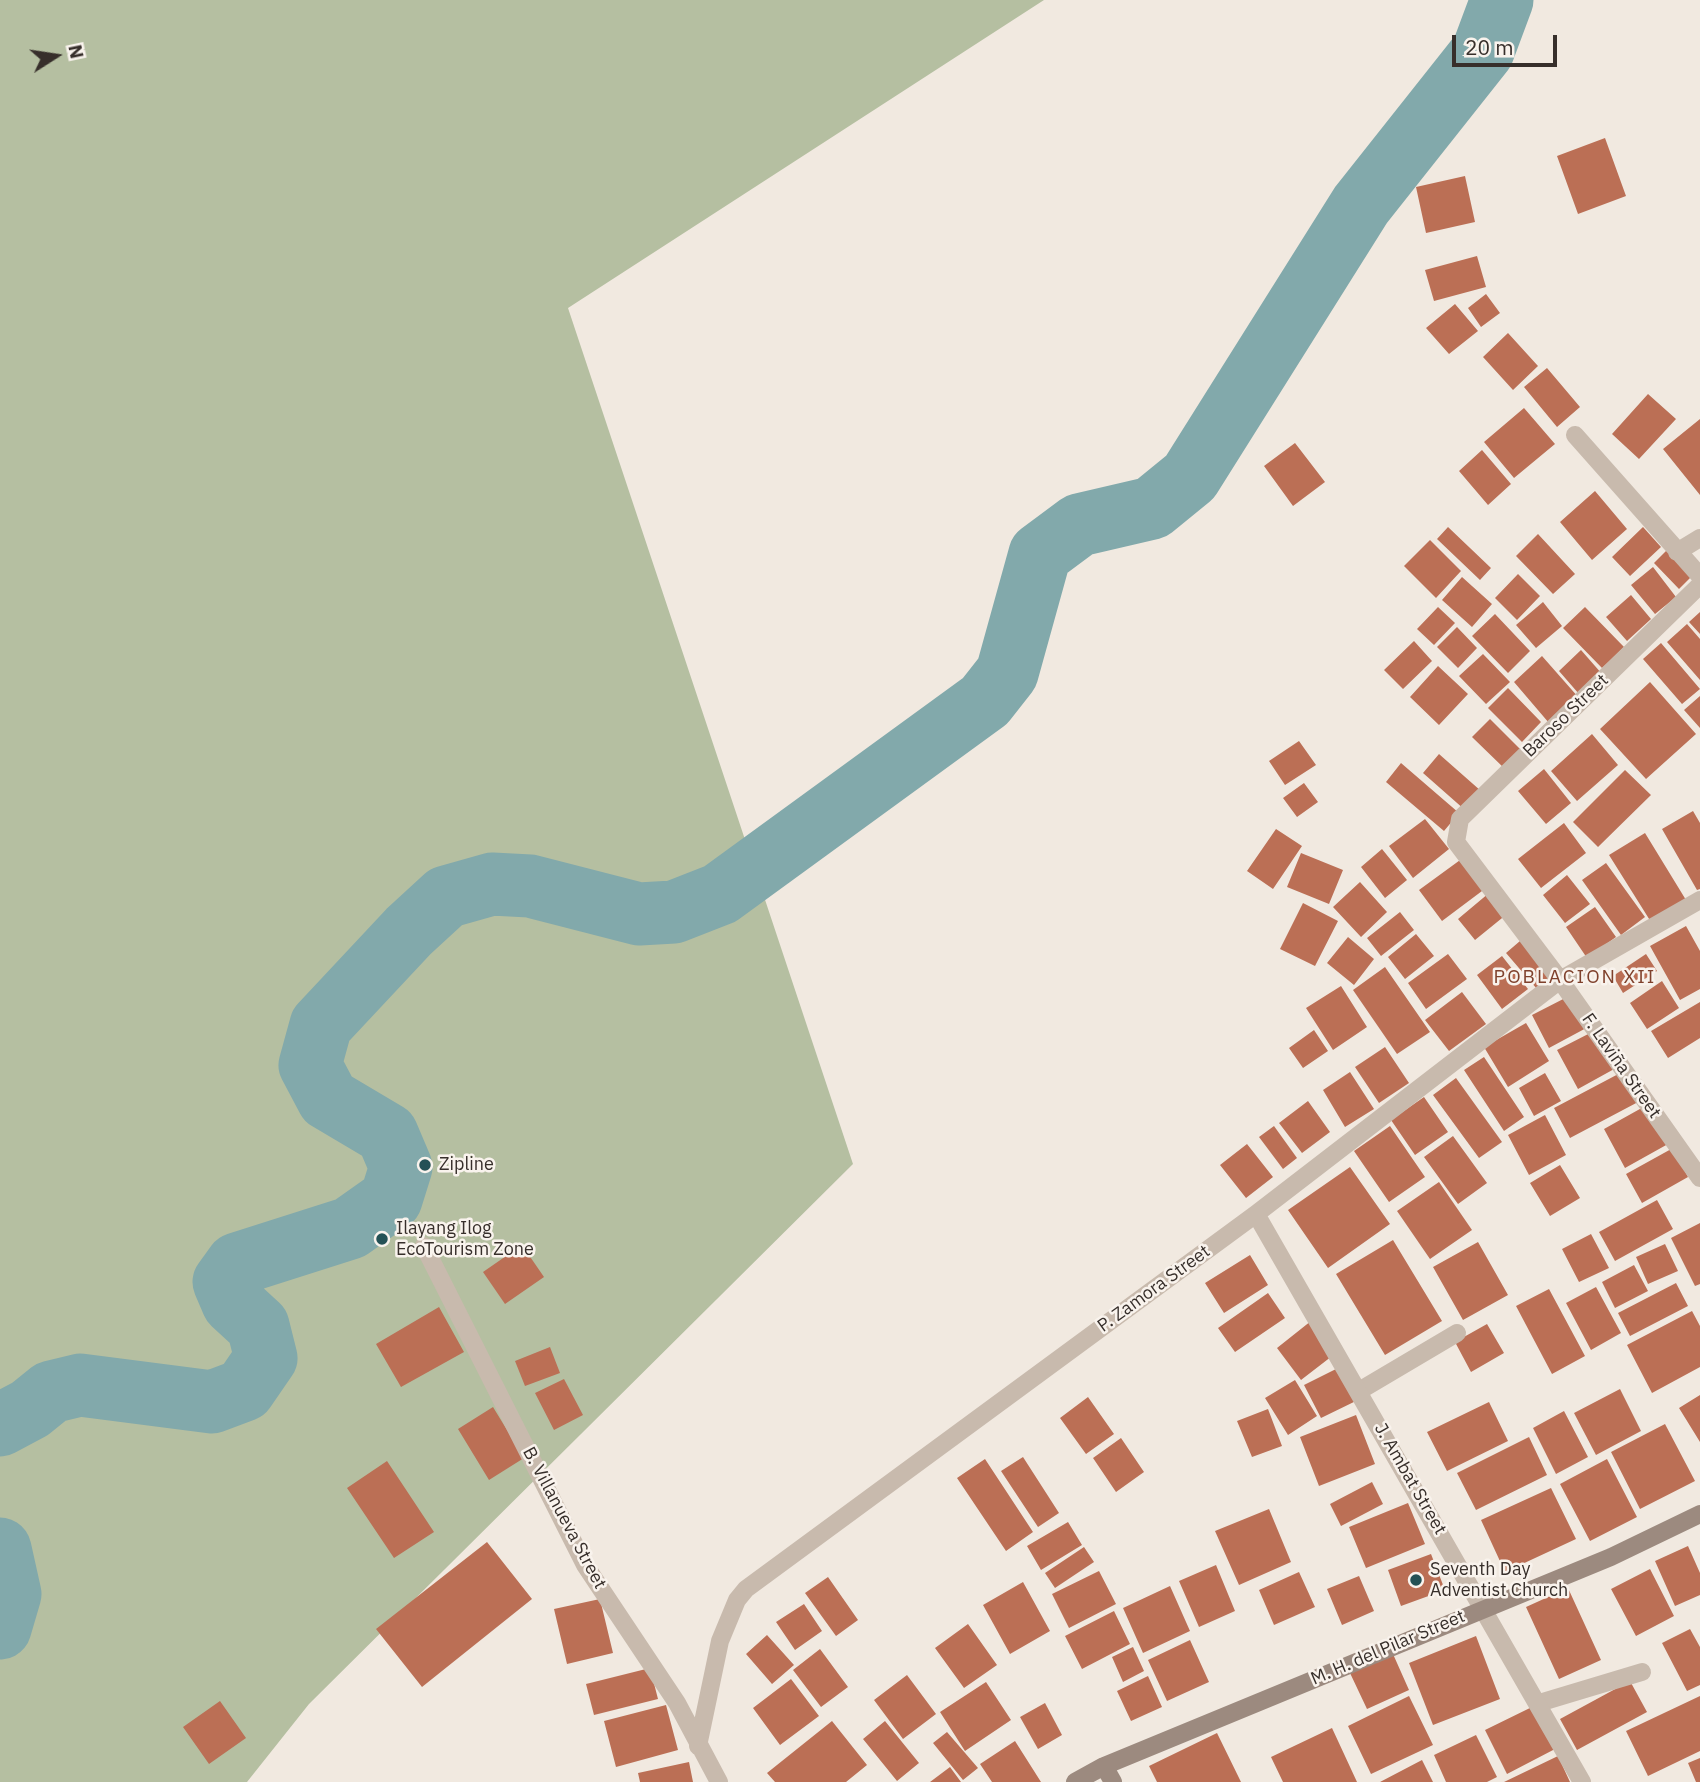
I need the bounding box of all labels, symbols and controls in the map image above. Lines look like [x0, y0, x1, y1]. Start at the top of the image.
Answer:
north arrow [21, 21, 91, 91]
scale bar [1455, 21, 1560, 65]
text: 20 m [1465, 33, 1514, 61]
text: N [63, 42, 90, 61]
street label: Baroso Street [1519, 670, 1613, 762]
district label: POBLACION XII [1495, 967, 1655, 989]
street label: F. Laviña Street [1577, 1009, 1665, 1123]
place label: Zipline [439, 1154, 494, 1176]
marker: Zipline [417, 1157, 433, 1173]
place label: Ilayang Ilog EcoTourism Zone [396, 1218, 534, 1260]
marker: Ilayang Ilog EcoTourism Zone [374, 1231, 390, 1247]
street label: P. Zamora Street [1094, 1241, 1214, 1337]
street label: J. Ambat Street [1369, 1419, 1451, 1539]
street label: B. Villanueva Street [517, 1443, 611, 1593]
place label: Seventh Day Adventist Church [1430, 1559, 1568, 1602]
marker: Seventh Day Adventist Church [1408, 1572, 1424, 1588]
street label: M. H. del Pilar Street [1308, 1606, 1468, 1690]

